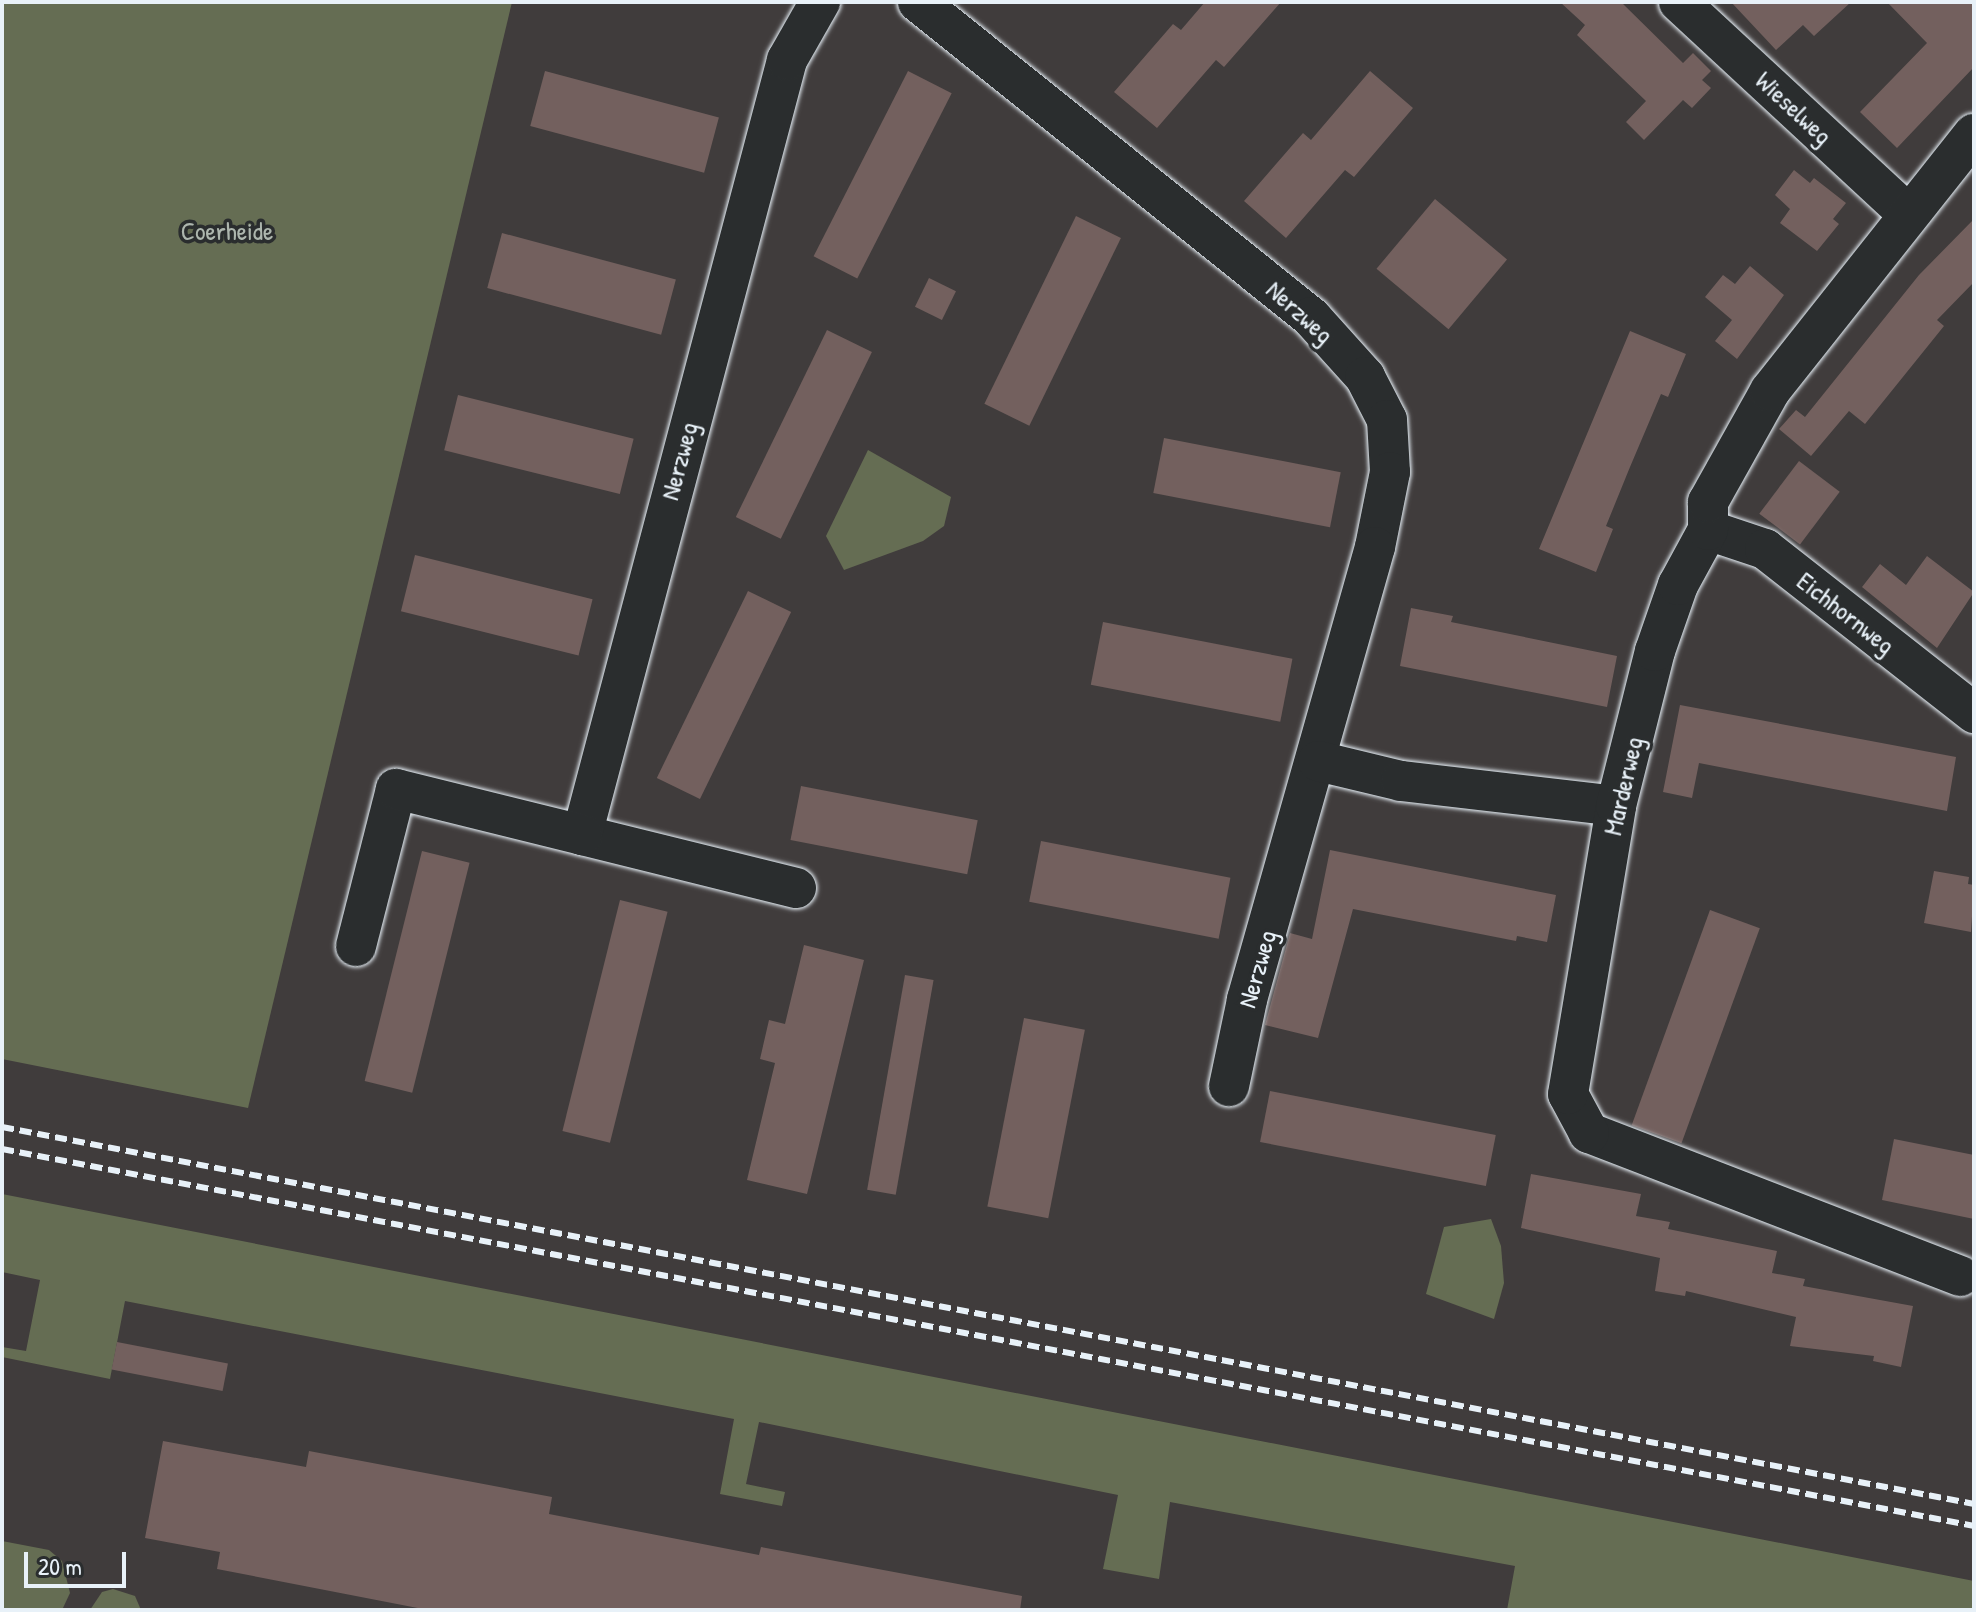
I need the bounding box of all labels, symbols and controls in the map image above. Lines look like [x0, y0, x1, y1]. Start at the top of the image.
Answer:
street label: Wieselweg [1749, 65, 1839, 151]
park label: Coerheide [181, 215, 273, 247]
street label: Nerzweg [1260, 274, 1340, 350]
street label: Nerzweg [654, 419, 704, 503]
street label: Eichhornweg [1791, 565, 1901, 661]
street label: Marderweg [1597, 734, 1649, 838]
street label: Nerzweg [1231, 927, 1283, 1011]
scale bar [28, 1536, 130, 1586]
text: 20 m [38, 1550, 82, 1582]

